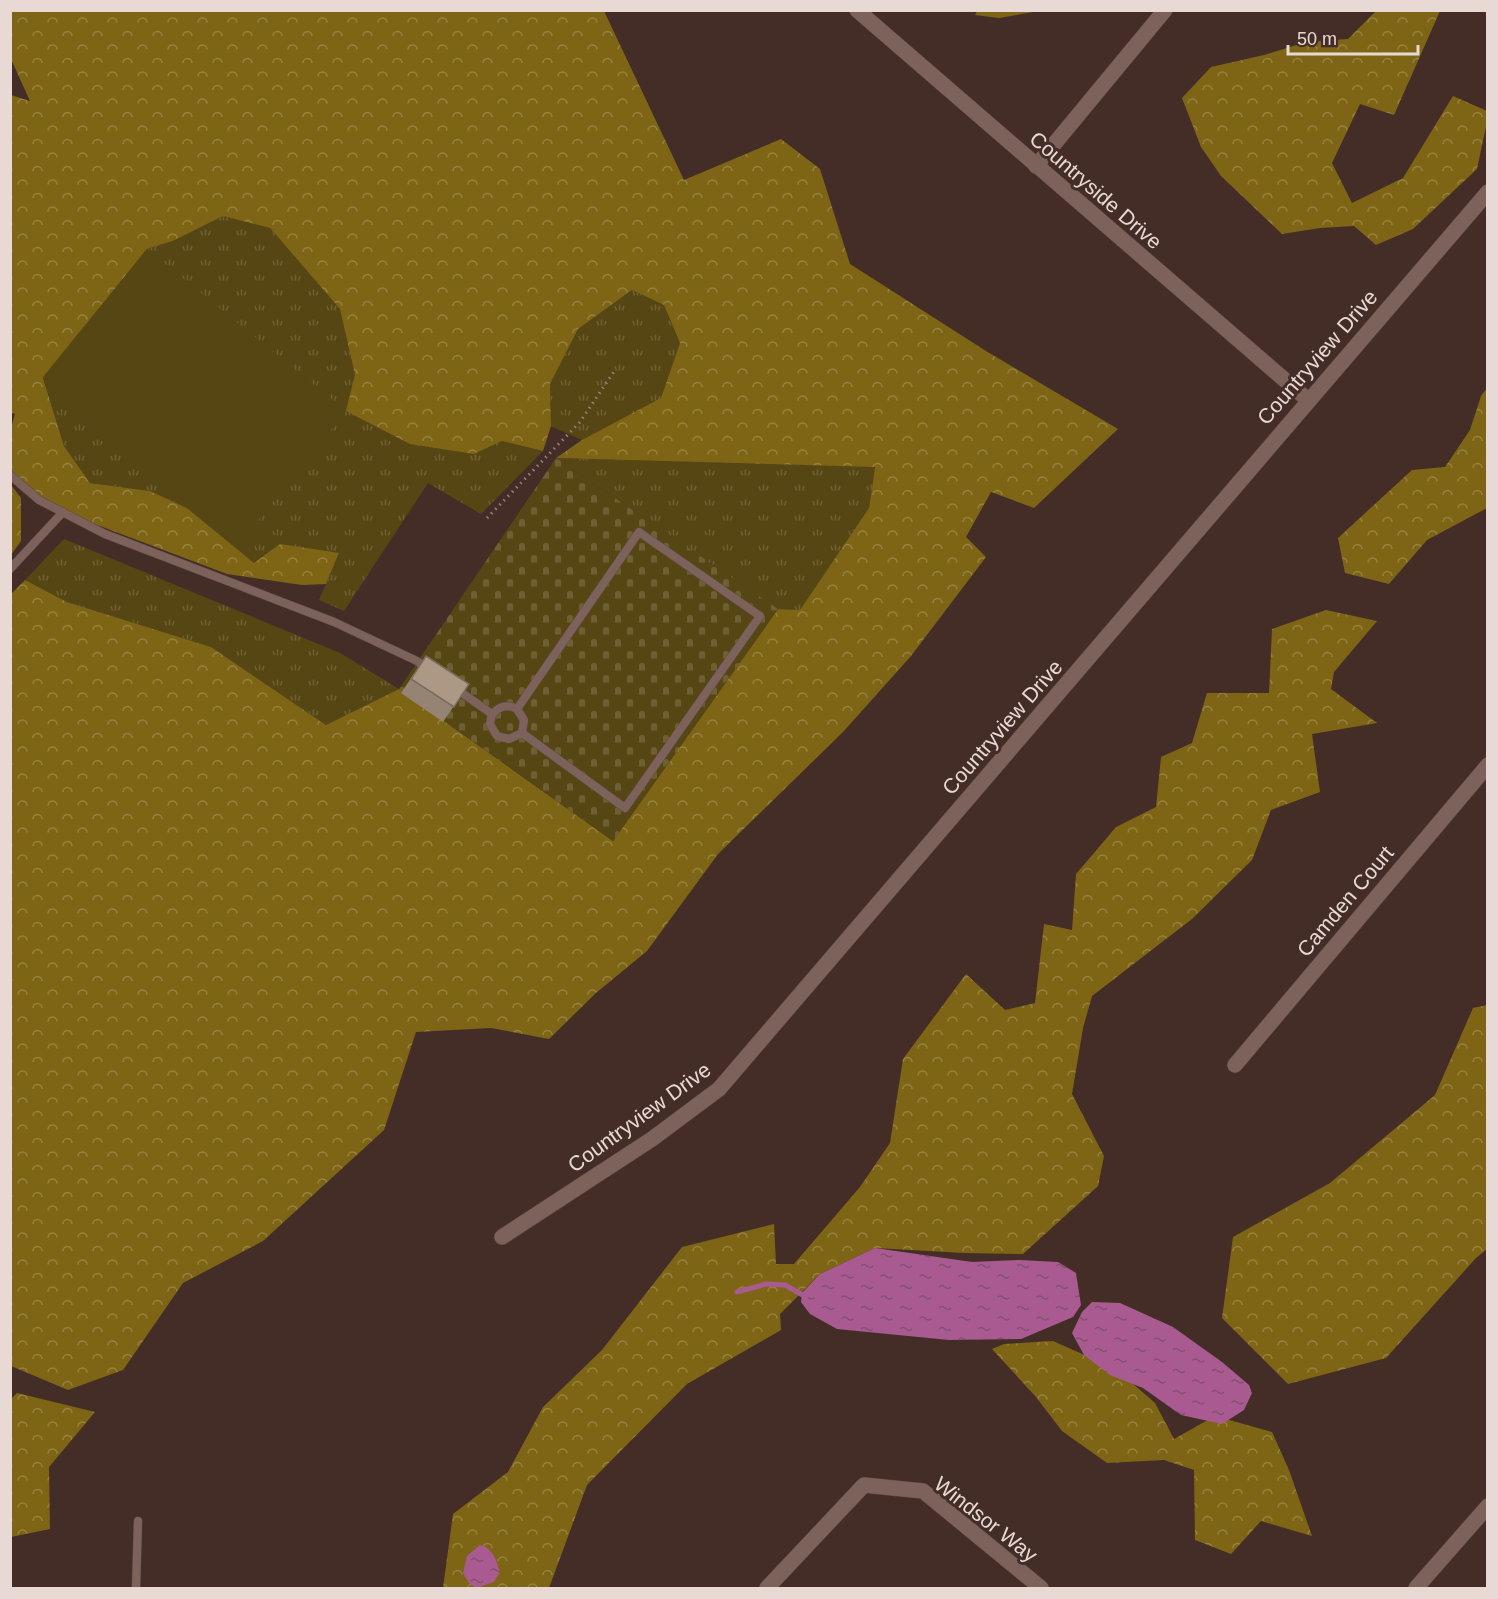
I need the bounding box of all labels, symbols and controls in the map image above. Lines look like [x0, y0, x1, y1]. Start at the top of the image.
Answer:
scale bar [1288, 18, 1418, 56]
text: 50 m [1297, 29, 1337, 49]
street label: Countryside Drive [1025, 127, 1167, 253]
street label: Countryview Drive [1252, 285, 1382, 429]
street label: Countryview Drive [937, 655, 1067, 799]
street label: Camden Court [1292, 841, 1398, 961]
street label: Countryview Drive [563, 1058, 715, 1176]
street label: Windsor Way [930, 1472, 1042, 1567]

